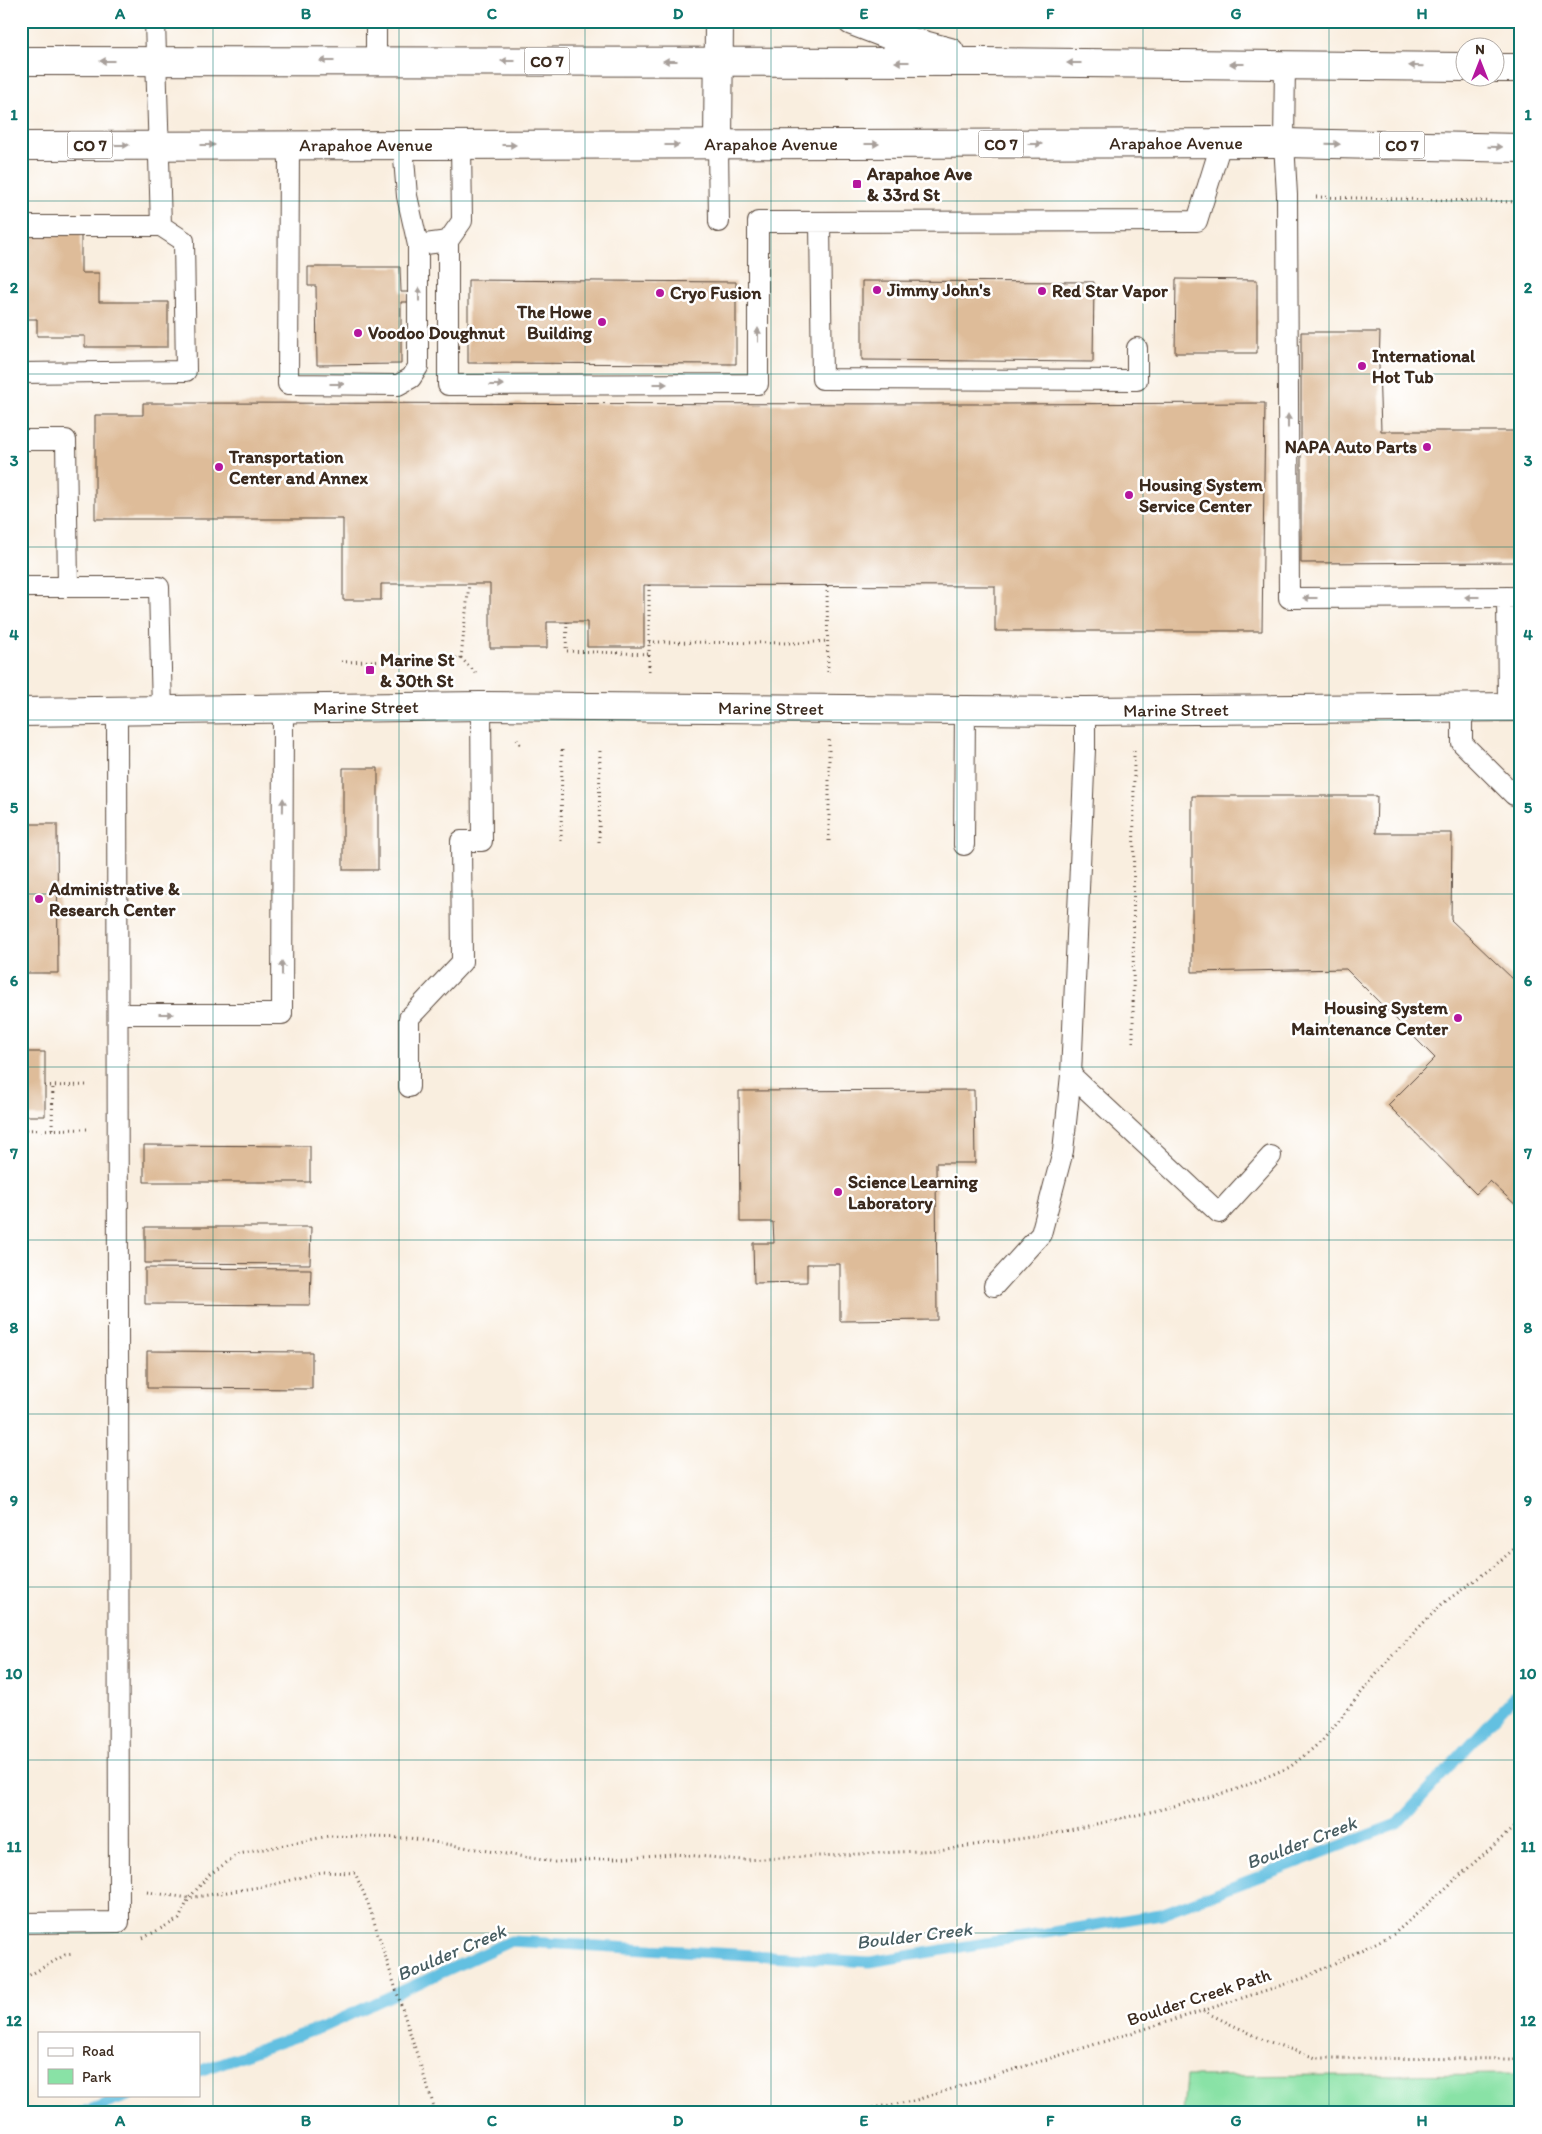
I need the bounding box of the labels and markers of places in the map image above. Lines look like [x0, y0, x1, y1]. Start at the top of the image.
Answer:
place label: Arapahoe Ave & 33rd St [866, 163, 973, 206]
marker: Arapahoe Ave & 33rd St [851, 178, 863, 190]
place label: Jimmy John's [886, 279, 991, 301]
place label: Red Star Vapor [1052, 280, 1169, 302]
place label: Cryo Fusion [670, 282, 762, 304]
marker: Jimmy John's [871, 284, 883, 296]
marker: Red Star Vapor [1036, 285, 1048, 297]
marker: Cryo Fusion [654, 287, 666, 299]
place label: The Howe Building [516, 301, 593, 344]
marker: The Howe Building [596, 316, 608, 328]
place label: Voodoo Doughnut [368, 322, 505, 344]
marker: Voodoo Doughnut [352, 327, 364, 339]
place label: International Hot Tub [1372, 345, 1476, 388]
marker: International Hot Tub [1356, 360, 1368, 372]
place label: NAPA Auto Parts [1285, 436, 1417, 458]
marker: NAPA Auto Parts [1421, 441, 1433, 453]
place label: Transportation Center and Annex [228, 446, 368, 489]
marker: Transportation Center and Annex [213, 461, 225, 473]
place label: Housing System Service Center [1139, 474, 1264, 517]
marker: Housing System Service Center [1123, 489, 1135, 501]
place label: Marine St & 30th St [380, 649, 455, 692]
marker: Marine St & 30th St [364, 664, 376, 676]
place label: Administrative & Research Center [48, 878, 180, 921]
marker: Administrative & Research Center [33, 893, 45, 905]
place label: Housing System Maintenance Center [1291, 997, 1449, 1040]
marker: Housing System Maintenance Center [1452, 1012, 1464, 1024]
place label: Science Learning Laboratory [848, 1171, 979, 1214]
marker: Science Learning Laboratory [832, 1186, 844, 1198]

